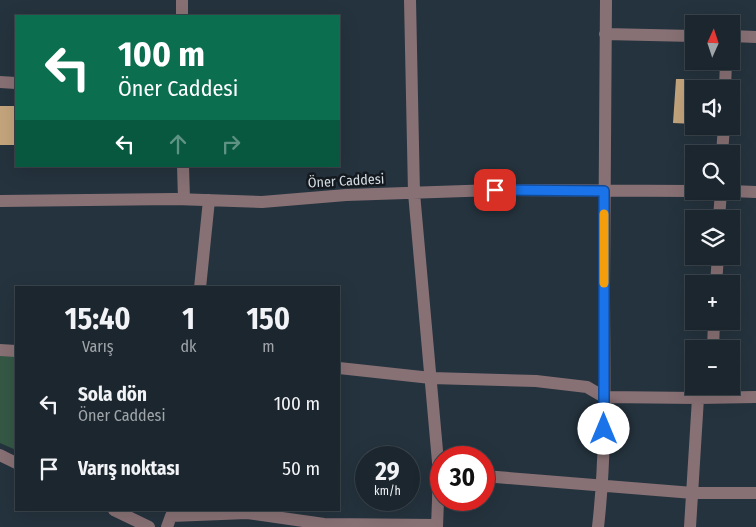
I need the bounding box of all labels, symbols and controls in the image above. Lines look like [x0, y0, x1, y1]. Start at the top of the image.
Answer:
north arrow [685, 15, 740, 70]
map controls [685, 15, 740, 395]
text: 100 m [118, 33, 205, 75]
icon: left [35, 35, 100, 100]
text: Öner Caddesi [118, 75, 238, 102]
button: sound [685, 80, 740, 135]
icon: left [111, 130, 139, 158]
icon: ahead [164, 130, 192, 158]
icon: right [217, 130, 245, 158]
button: search [685, 145, 740, 200]
pin [474, 169, 516, 211]
street label: Öner Caddesi [307, 170, 385, 191]
icon: arrive [481, 176, 509, 204]
button: layers [685, 210, 740, 265]
button: + [685, 275, 740, 330]
text: 15:40 [65, 301, 131, 337]
text: 1 [182, 301, 195, 337]
text: 150 [246, 301, 290, 337]
text: Varış [82, 337, 114, 356]
text: dk [181, 337, 197, 356]
text: m [262, 337, 274, 356]
button: − [685, 340, 740, 395]
text: Sola dön [78, 383, 147, 406]
icon: left [35, 390, 63, 418]
text: 100 m [274, 392, 320, 415]
position arrow [577, 402, 629, 454]
text: Öner Caddesi [78, 406, 165, 425]
speed limit sign: 30 [430, 446, 495, 511]
icon: arrive [35, 455, 63, 483]
text: Varış noktası [78, 457, 180, 480]
text: 50 m [282, 457, 320, 480]
text: 29 [375, 457, 400, 487]
text: km/h [374, 484, 401, 498]

